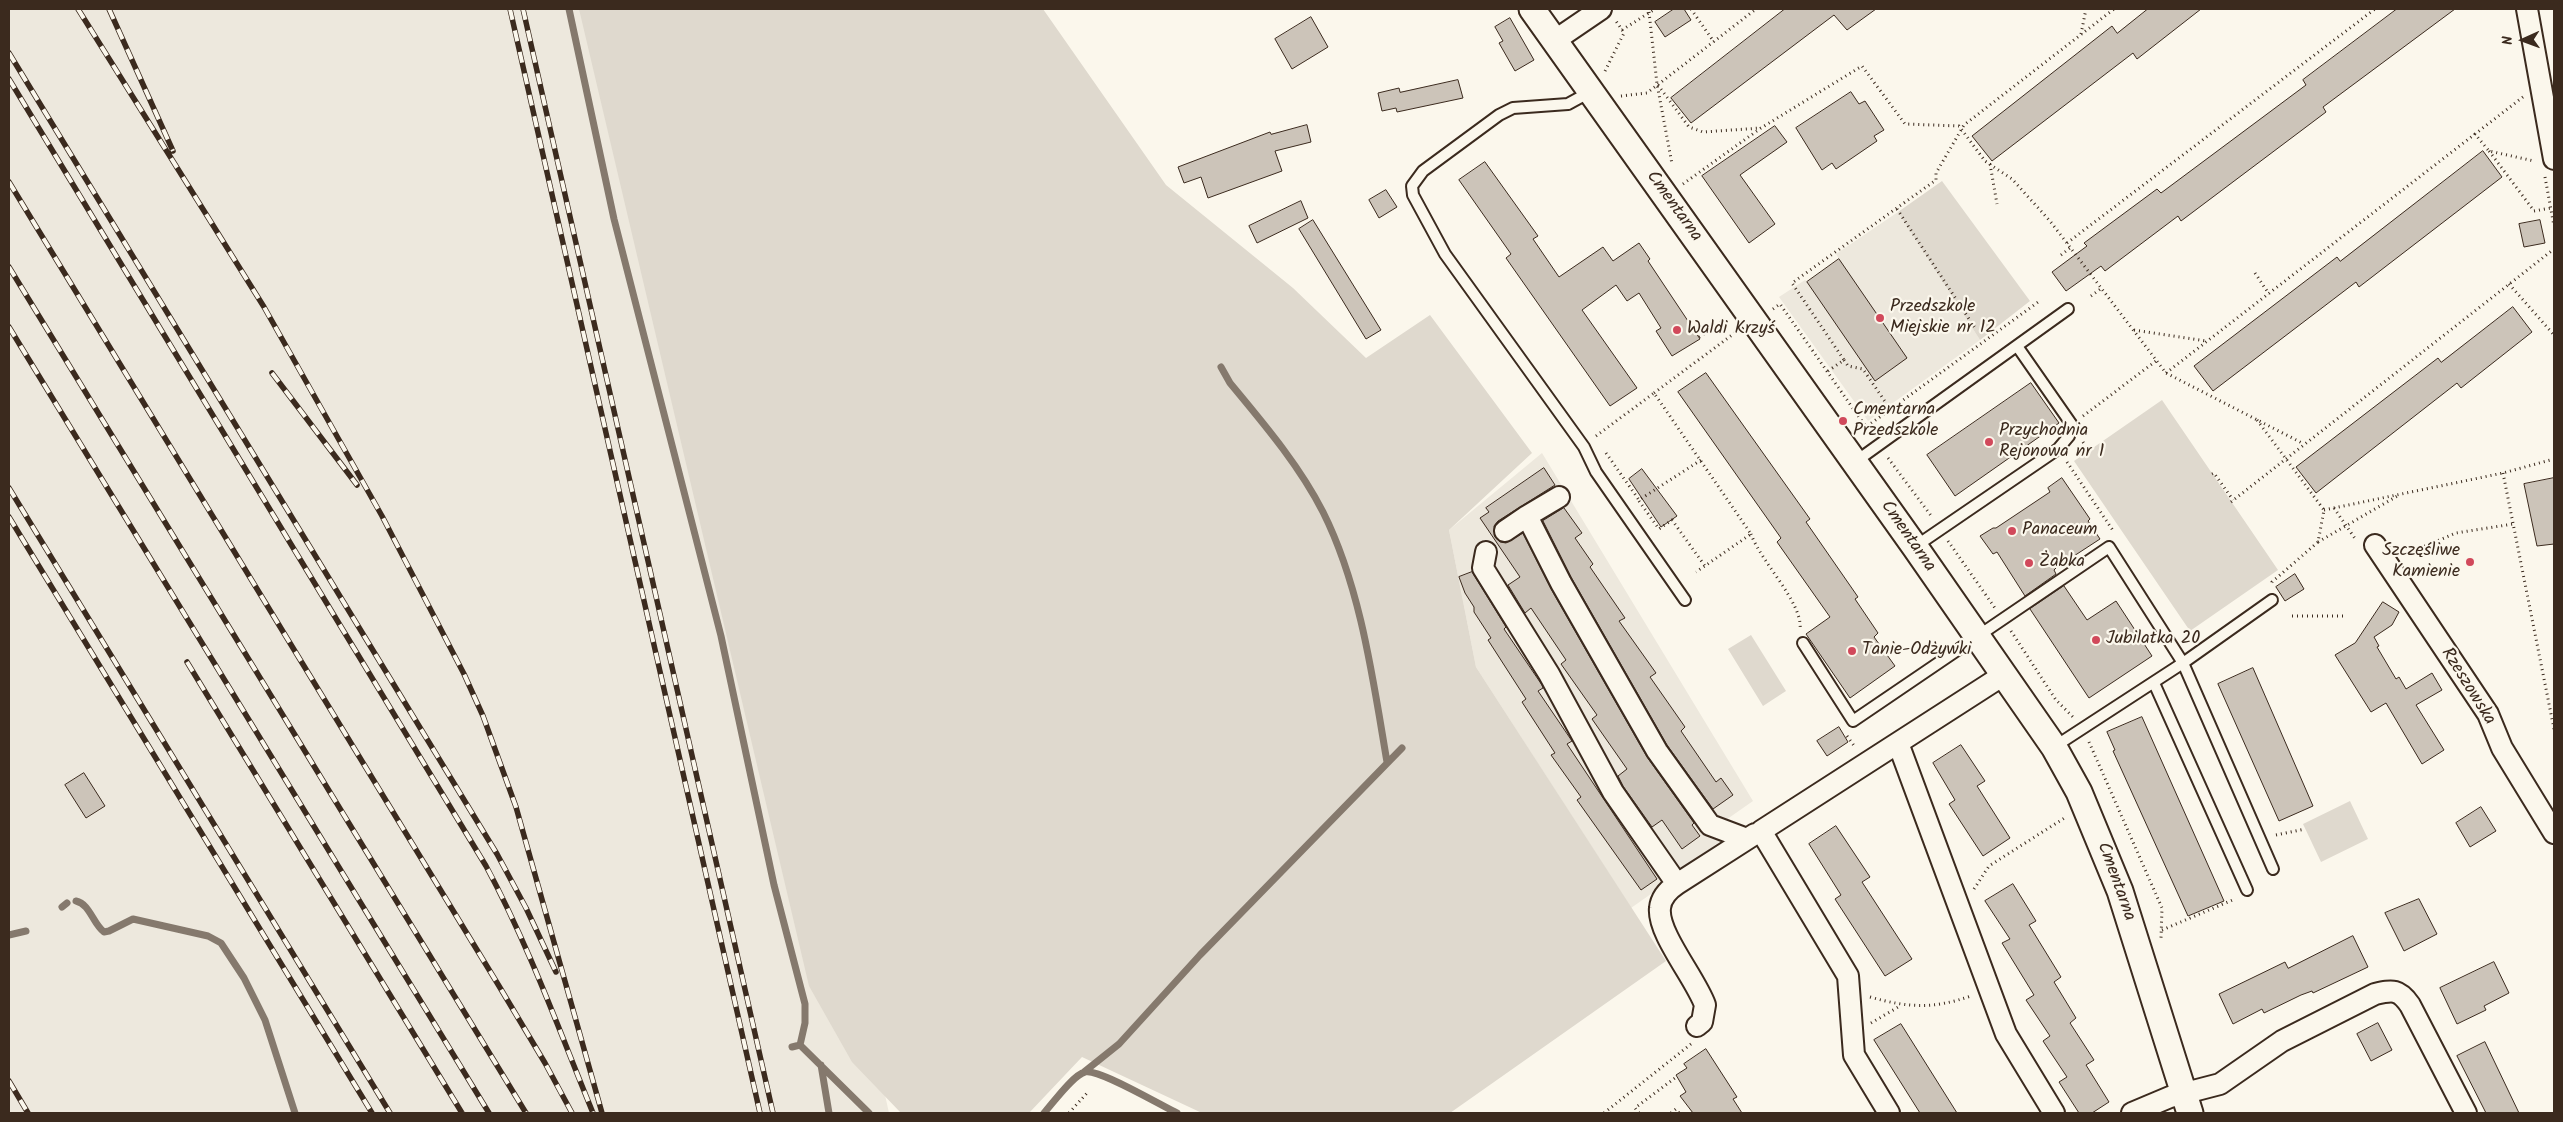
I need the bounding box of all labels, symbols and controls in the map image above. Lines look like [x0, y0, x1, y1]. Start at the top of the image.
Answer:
north arrow [2498, 15, 2548, 65]
text: N [2497, 36, 2519, 45]
street label: Cmentarna [1640, 167, 1706, 247]
place label: Przedszkole Miejskie nr 12 [1890, 297, 1996, 340]
marker: Przedszkole Miejskie nr 12 [1874, 312, 1886, 324]
place label: Waldi Krzyś [1687, 319, 1775, 341]
marker: Waldi Krzyś [1671, 324, 1683, 336]
place label: Cmentarna Przedszkole [1853, 400, 1938, 442]
marker: Cmentarna Przedszkole [1837, 415, 1849, 427]
place label: Przychodnia Rejonowa nr 1 [1999, 421, 2104, 464]
marker: Przychodnia Rejonowa nr 1 [1983, 436, 1995, 448]
street label: Cmentarna [1875, 497, 1939, 577]
place label: Panaceum [2022, 520, 2097, 542]
marker: Panaceum [2006, 525, 2018, 537]
place label: Szczęśliwe Kamienie [2382, 541, 2460, 584]
place label: Żabka [2039, 552, 2085, 574]
marker: Szczęśliwe Kamienie [2464, 556, 2476, 568]
marker: Żabka [2023, 557, 2035, 569]
place label: Jubilatka 20 [2106, 629, 2200, 651]
marker: Jubilatka 20 [2090, 634, 2102, 646]
place label: Tanie-Odżywki [1862, 640, 1971, 662]
street label: Rzeszowska [2435, 644, 2499, 730]
marker: Tanie-Odżywki [1846, 645, 1858, 657]
street label: Cmentarna [2091, 840, 2139, 924]

